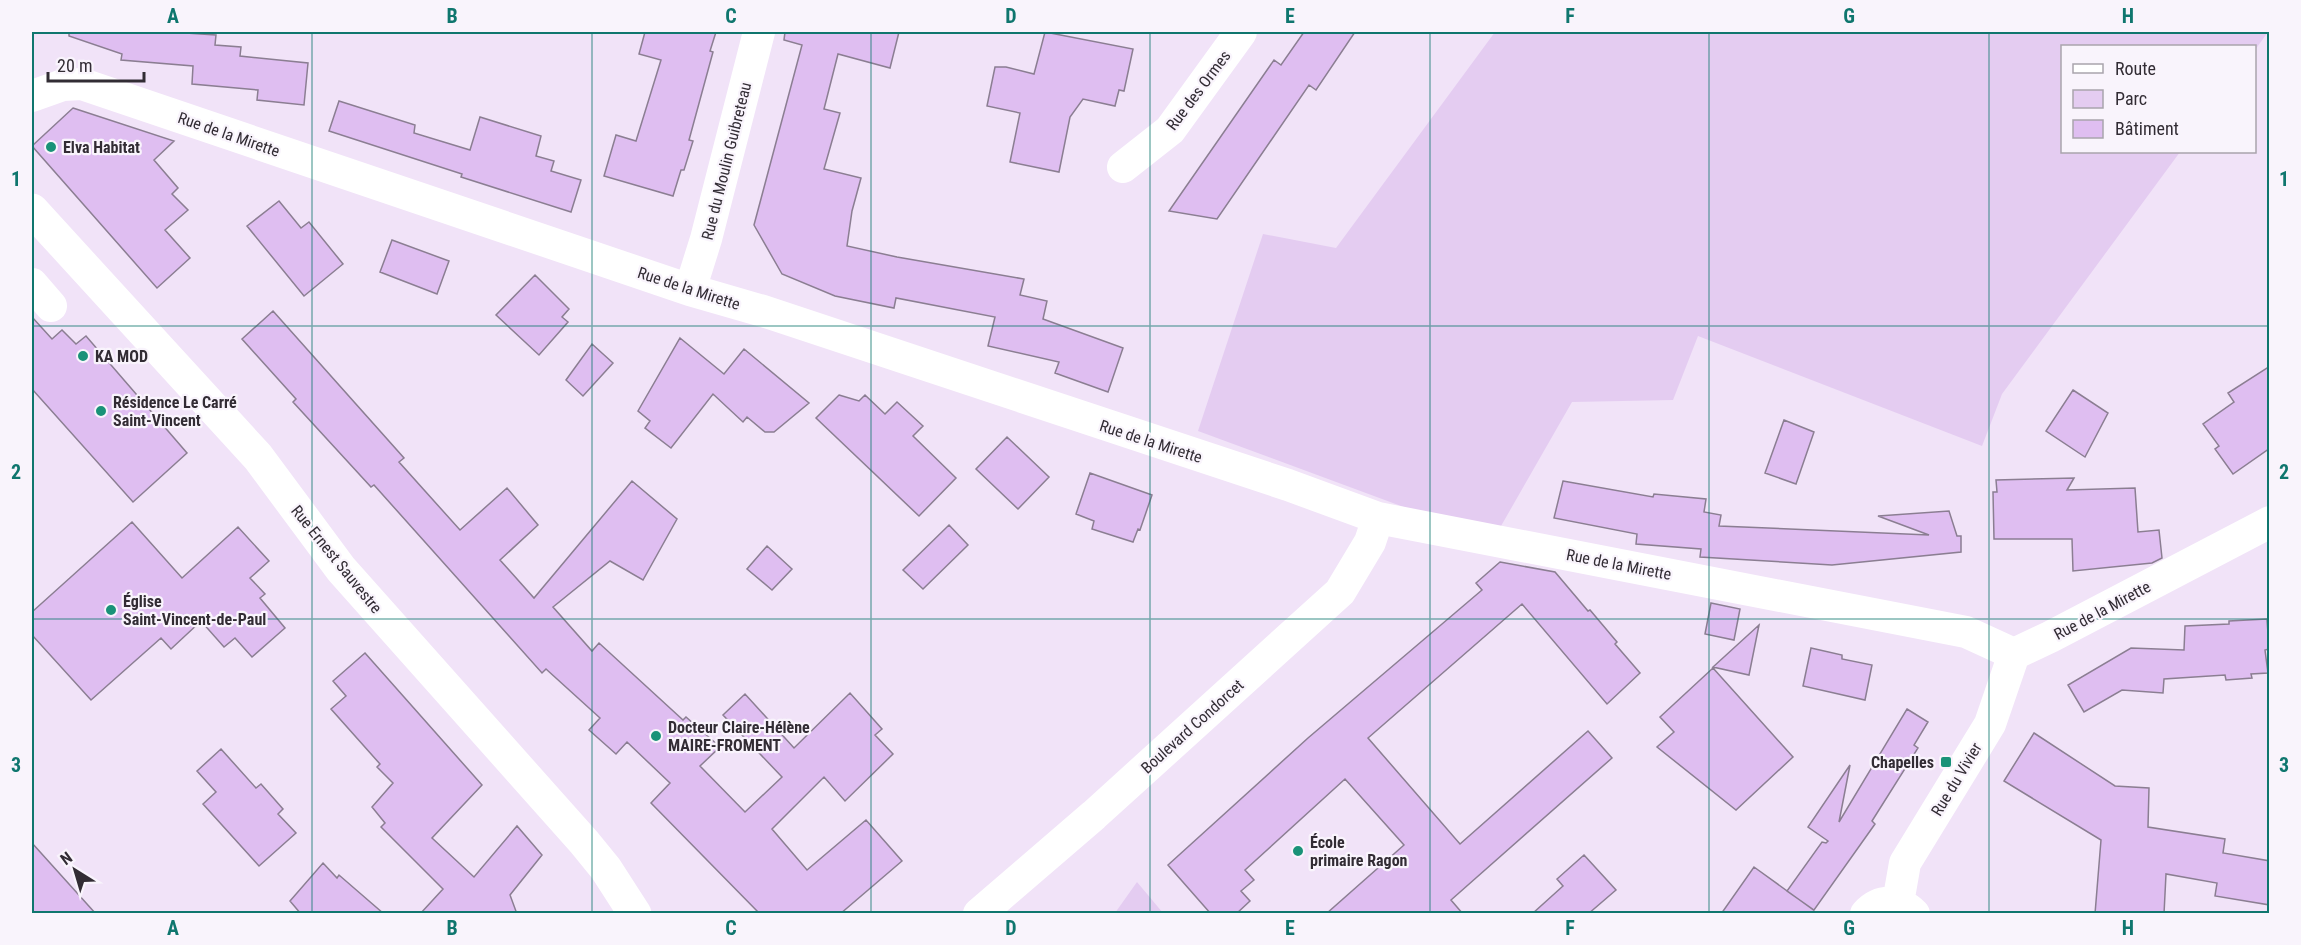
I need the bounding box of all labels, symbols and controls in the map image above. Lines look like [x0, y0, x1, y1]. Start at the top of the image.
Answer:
text: A [167, 4, 179, 28]
text: B [446, 4, 458, 28]
text: C [725, 4, 737, 28]
text: D [1005, 4, 1017, 28]
text: E [1285, 4, 1295, 28]
text: F [1565, 4, 1575, 28]
text: G [1843, 4, 1855, 28]
text: H [2122, 4, 2134, 28]
scale bar [48, 45, 144, 83]
legend [2061, 45, 2256, 153]
street label: Rue des Ormes [1162, 47, 1235, 134]
text: 20 m [57, 55, 92, 76]
text: Route [2115, 58, 2156, 79]
street label: Rue du Moulin Guibreteau [698, 80, 755, 242]
text: Parc [2115, 88, 2147, 109]
street label: Rue de la Mirette [175, 108, 282, 161]
text: Bâtiment [2115, 118, 2179, 139]
place label: Elva Habitat [63, 138, 140, 157]
marker: Elva Habitat [44, 140, 58, 154]
text: 1 [11, 167, 21, 191]
text: 1 [2279, 167, 2289, 191]
street label: Rue de la Mirette [635, 263, 742, 314]
place label: KA MOD [95, 347, 148, 366]
marker: KA MOD [76, 349, 90, 363]
place label: Résidence Le Carré Saint-Vincent [113, 393, 237, 430]
marker: Résidence Le Carré Saint-Vincent [94, 404, 108, 418]
street label: Rue de la Mirette [1097, 416, 1204, 467]
text: 2 [11, 460, 21, 484]
text: 2 [2279, 460, 2289, 484]
street label: Rue Ernest Sauvestre [287, 502, 386, 617]
street label: Rue de la Mirette [1565, 545, 1673, 584]
street label: Rue de la Mirette [2051, 577, 2154, 644]
place label: Église Saint-Vincent-de-Paul [123, 592, 266, 629]
marker: Église Saint-Vincent-de-Paul [104, 603, 118, 617]
street label: Boulevard Condorcet [1137, 675, 1248, 777]
place label: Docteur Claire-Hélène MAIRE-FROMENT [668, 718, 810, 755]
marker: Docteur Claire-Hélène MAIRE-FROMENT [649, 729, 663, 743]
street label: Rue du Vivier [1927, 739, 1986, 819]
text: 3 [11, 753, 21, 777]
place label: Chapelles [1871, 753, 1934, 772]
text: 3 [2279, 753, 2289, 777]
marker: Chapelles [1939, 755, 1953, 769]
place label: École primaire Ragon [1310, 833, 1408, 870]
north arrow [45, 840, 105, 900]
marker: École primaire Ragon [1291, 844, 1305, 858]
text: N [57, 848, 76, 869]
text: A [167, 916, 179, 940]
text: B [446, 916, 458, 940]
text: C [725, 916, 737, 940]
text: D [1005, 916, 1017, 940]
text: E [1285, 916, 1295, 940]
text: F [1565, 916, 1575, 940]
text: G [1843, 916, 1855, 940]
text: H [2122, 916, 2134, 940]

